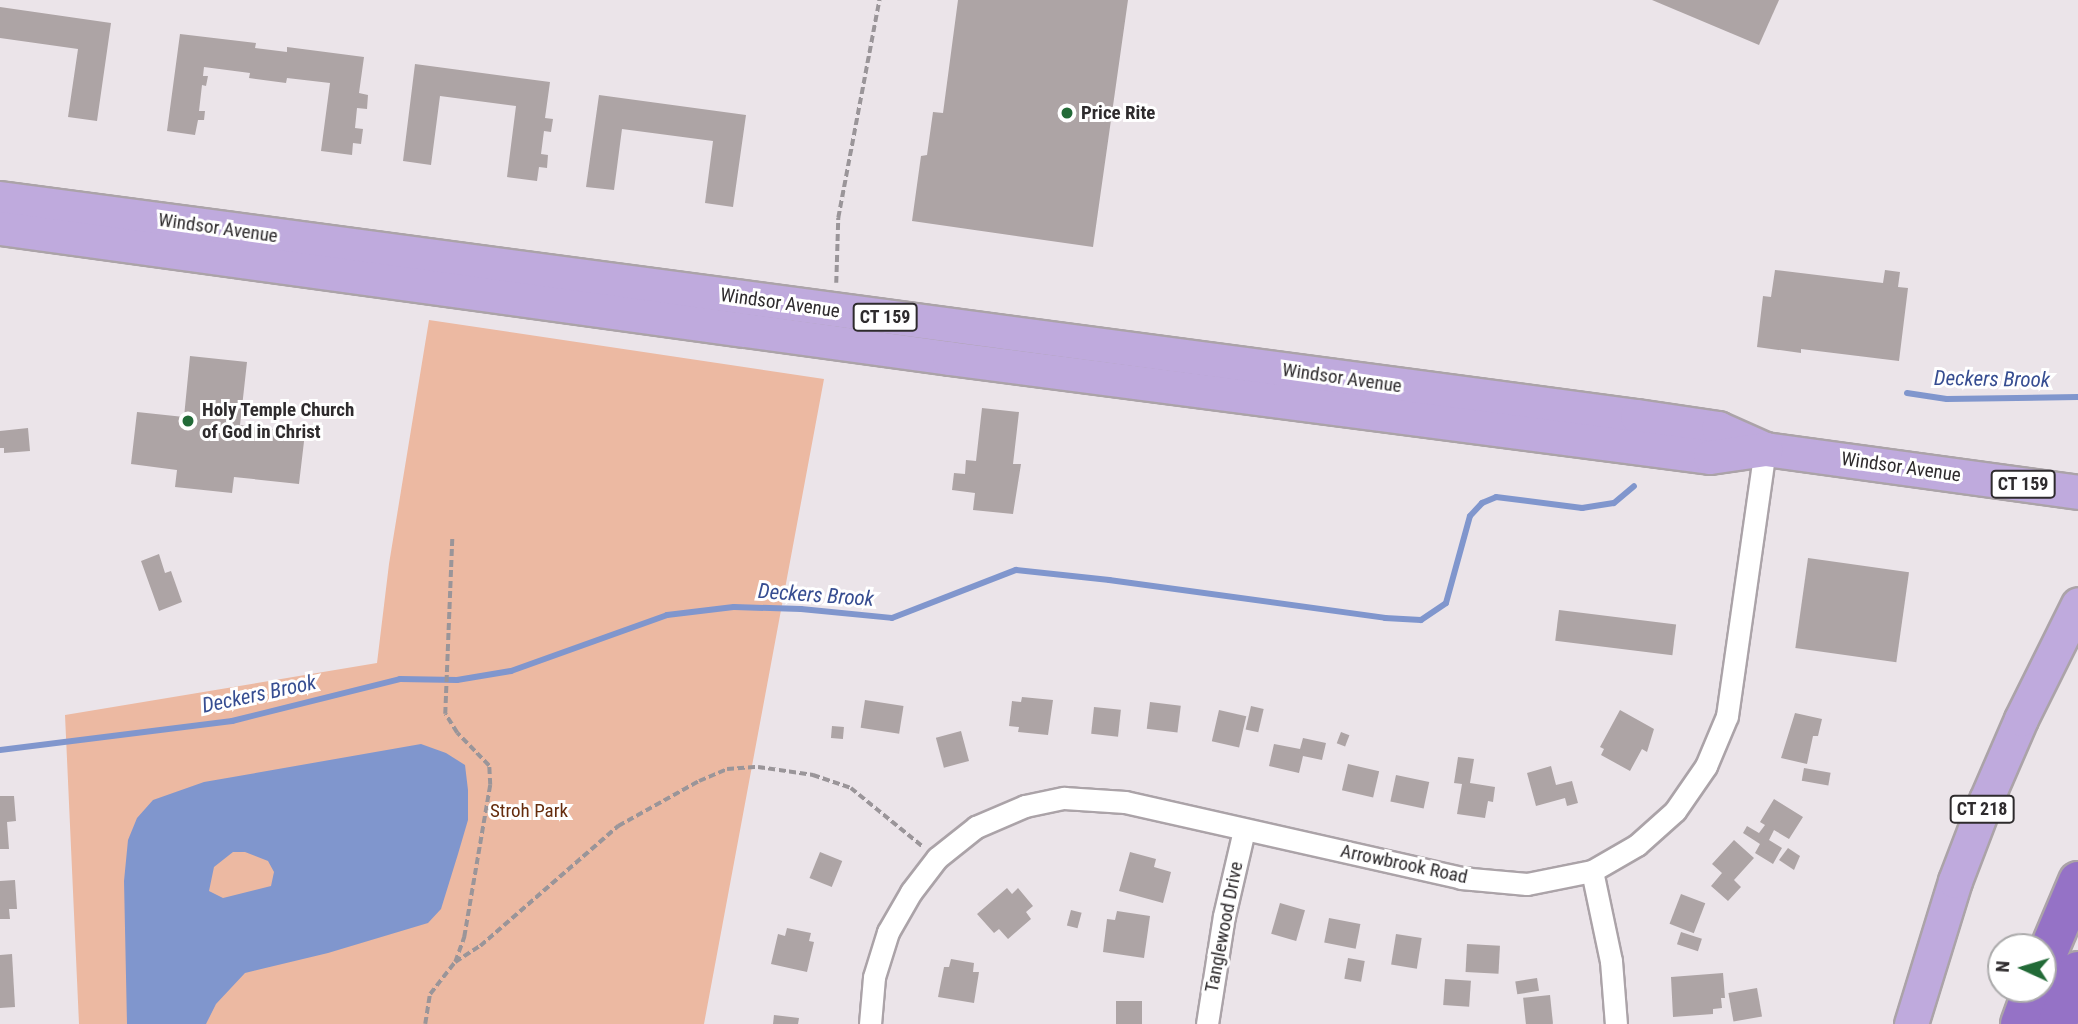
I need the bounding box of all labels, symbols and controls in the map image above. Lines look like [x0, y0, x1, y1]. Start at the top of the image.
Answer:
place label: Price Rite [1081, 102, 1155, 124]
marker: Price Rite [1059, 105, 1075, 121]
street label: Windsor Avenue [157, 208, 279, 248]
street label: Windsor Avenue [719, 283, 841, 323]
road number: CT 159 [852, 302, 918, 332]
street label: Windsor Avenue [1281, 358, 1403, 398]
water label: Deckers Brook [1934, 365, 2050, 393]
place label: Holy Temple Church of God in Christ [202, 399, 355, 443]
marker: Holy Temple Church of God in Christ [180, 413, 196, 429]
street label: Windsor Avenue [1840, 447, 1962, 487]
road number: CT 159 [1990, 470, 2056, 498]
water label: Deckers Brook [757, 578, 875, 612]
water label: Deckers Brook [200, 670, 318, 718]
road number: CT 218 [1949, 794, 2015, 824]
park label: Stroh Park [490, 800, 568, 822]
street label: Arrowbrook Road [1338, 839, 1470, 889]
street label: Tanglewood Drive [1200, 860, 1248, 994]
north arrow [1987, 933, 2057, 1003]
text: N [1991, 960, 2014, 973]

